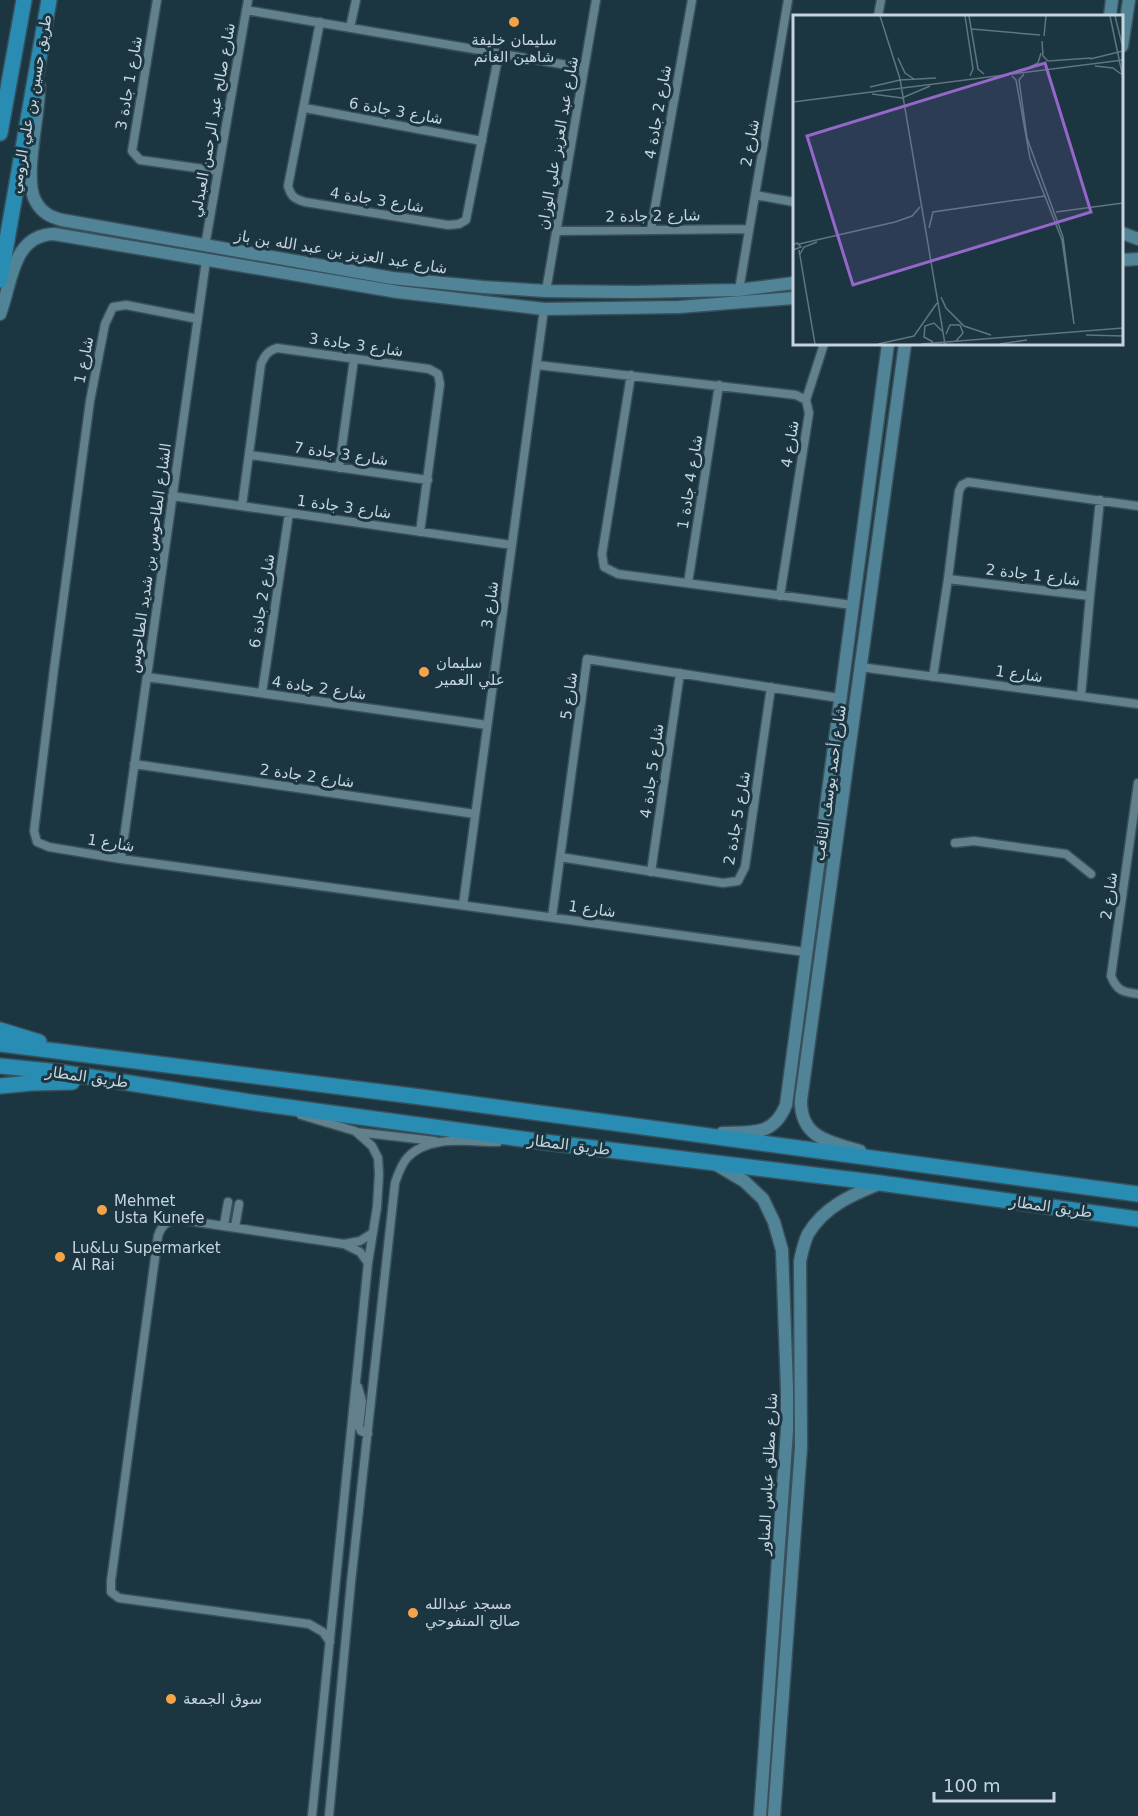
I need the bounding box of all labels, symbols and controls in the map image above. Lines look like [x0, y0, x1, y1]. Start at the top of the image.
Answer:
street label: طريق حسين بن علي الرومي [6, 13, 57, 195]
marker: سليمان خليفة شاهين الغانم [507, 15, 521, 29]
inset map [793, 15, 1123, 345]
street label: شارع صالح عبد الرحمن العبدلي [187, 21, 240, 219]
place label: سليمان خليفة شاهين الغانم [471, 31, 557, 66]
street label: شارع 1 جادة 3 [112, 35, 146, 131]
street label: شارع عبد العزيز علي الوزان [534, 55, 583, 231]
street label: شارع 2 جادة 4 [641, 64, 675, 160]
street label: شارع 3 جادة 6 [348, 94, 444, 128]
street label: شارع 2 [737, 118, 763, 168]
street label: شارع 3 جادة 4 [329, 184, 425, 216]
street label: شارع 2 جادة 2 [605, 206, 701, 226]
street label: شارع عبد العزيز بن عبد الله بن باز [232, 226, 449, 278]
street label: شارع 3 جادة 3 [308, 329, 404, 361]
street label: شارع 1 [71, 335, 97, 385]
street label: شارع 4 [777, 419, 803, 469]
street label: شارع 4 جادة 1 [674, 434, 706, 530]
street label: شارع 3 جادة 7 [293, 438, 389, 470]
street label: الشارع الطاحوس بن شديد الطاحوس [125, 442, 175, 674]
street label: شارع 3 جادة 1 [296, 491, 392, 523]
street label: شارع 2 جادة 6 [246, 553, 278, 649]
street label: شارع 1 جادة 2 [985, 560, 1081, 590]
street label: شارع 3 [478, 580, 502, 630]
place label: سليمان علي العمير [435, 654, 505, 690]
street label: شارع 1 [994, 662, 1044, 686]
marker: سليمان علي العمير [417, 665, 431, 679]
street label: شارع 5 [557, 671, 581, 721]
street label: شارع 2 جادة 4 [271, 672, 367, 704]
street label: شارع أحمد يوسف الثاقب [809, 704, 850, 862]
street label: شارع 5 جادة 4 [636, 723, 668, 819]
street label: شارع 2 جادة 2 [259, 760, 355, 792]
street label: شارع 5 جادة 2 [720, 770, 754, 866]
street label: شارع 1 [86, 830, 136, 856]
street label: شارع 2 [1097, 871, 1121, 921]
street label: شارع 1 [567, 897, 617, 921]
street label: طريق المطار [44, 1062, 129, 1092]
street label: طريق المطار [526, 1131, 611, 1159]
place label: Mehmet Usta Kunefe [114, 1192, 204, 1227]
street label: طريق المطار [1008, 1192, 1093, 1222]
marker: Mehmet Usta Kunefe [95, 1203, 109, 1217]
place label: Lu&Lu Supermarket Al Rai [72, 1239, 221, 1274]
marker: Lu&Lu Supermarket Al Rai [53, 1250, 67, 1264]
street label: شارع مطلق عباس المناور [755, 1392, 781, 1557]
place label: مسجد عبدالله صالح المنفوحي [425, 1595, 520, 1631]
marker: مسجد عبدالله صالح المنفوحي [406, 1606, 420, 1620]
place label: سوق الجمعة [183, 1690, 262, 1708]
marker: سوق الجمعة [164, 1692, 178, 1706]
scale bar [934, 1765, 1054, 1803]
text: 100 m [943, 1775, 1001, 1796]

